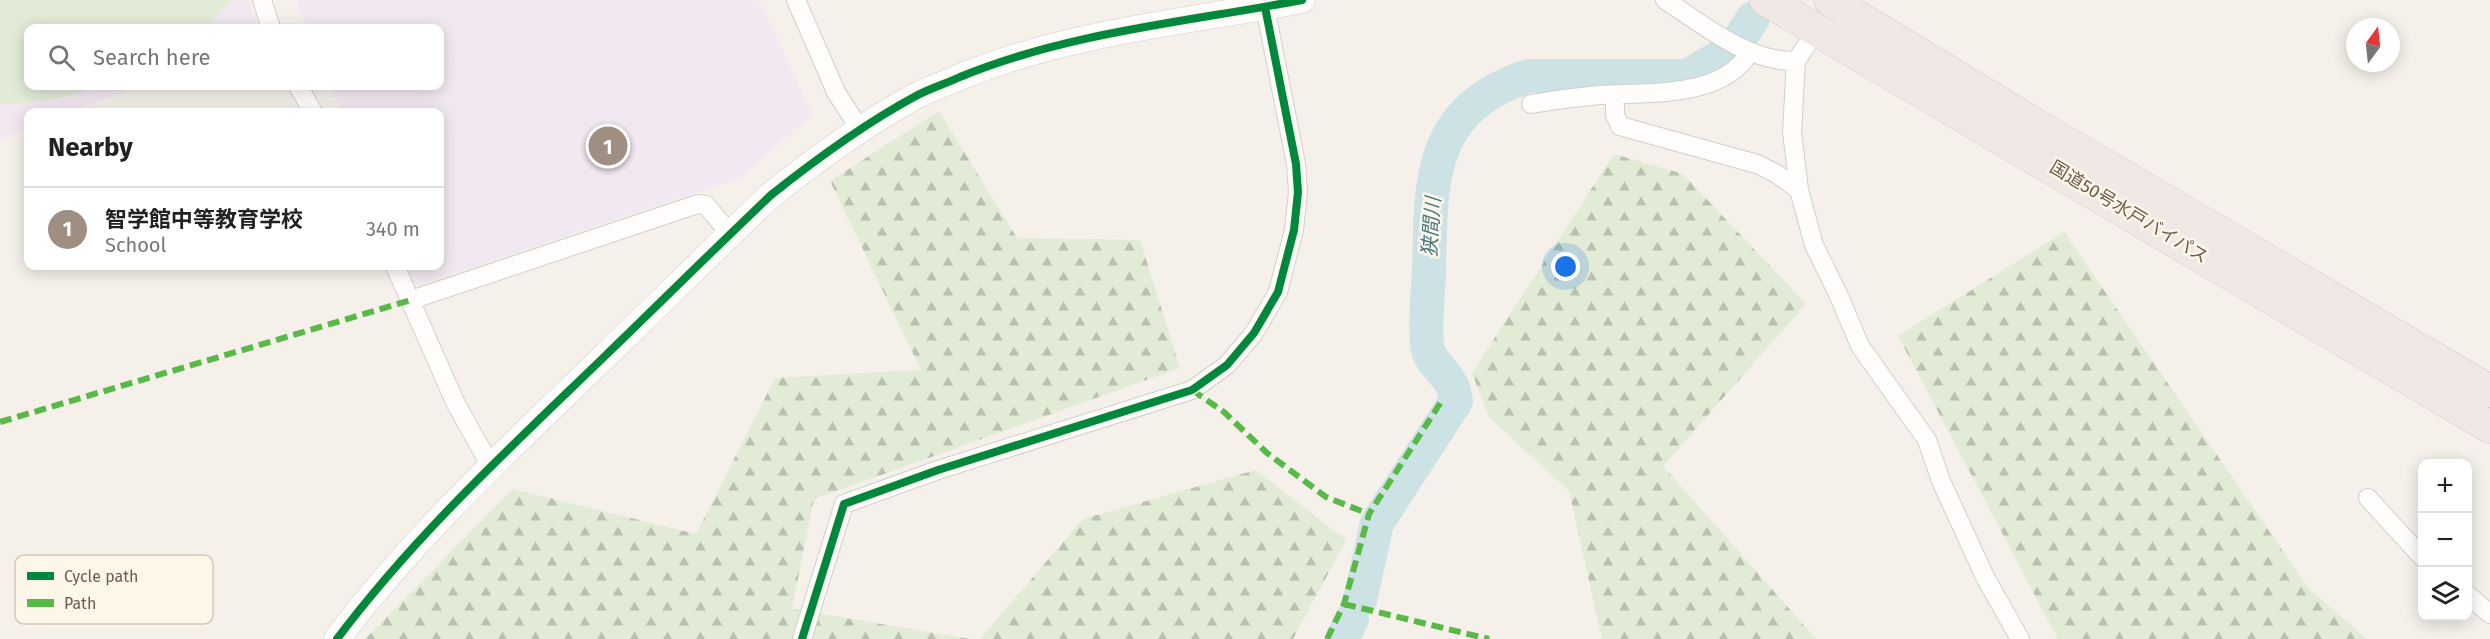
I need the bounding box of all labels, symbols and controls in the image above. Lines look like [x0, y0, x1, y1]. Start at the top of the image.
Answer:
north arrow [2346, 18, 2400, 72]
search box [24, 24, 444, 90]
icon: search [45, 41, 78, 74]
text: Search here [93, 44, 211, 71]
pin: 1 [588, 124, 628, 168]
text: Nearby [48, 132, 133, 163]
street label: 国道50号水戸バイパス [2046, 156, 2212, 268]
water label: 狭間川 [1417, 194, 1445, 258]
text: 智学館中等教育学校 [105, 206, 303, 233]
text: 1 [63, 217, 72, 241]
text: 340 m [366, 217, 420, 241]
text: School [105, 233, 166, 257]
your location [1551, 252, 1580, 281]
map controls [2418, 459, 2472, 621]
button: + [2418, 459, 2472, 513]
button: − [2418, 513, 2472, 567]
legend [15, 555, 213, 624]
text: Cycle path [64, 567, 138, 586]
button: layers [2418, 567, 2472, 621]
text: Path [64, 594, 96, 613]

